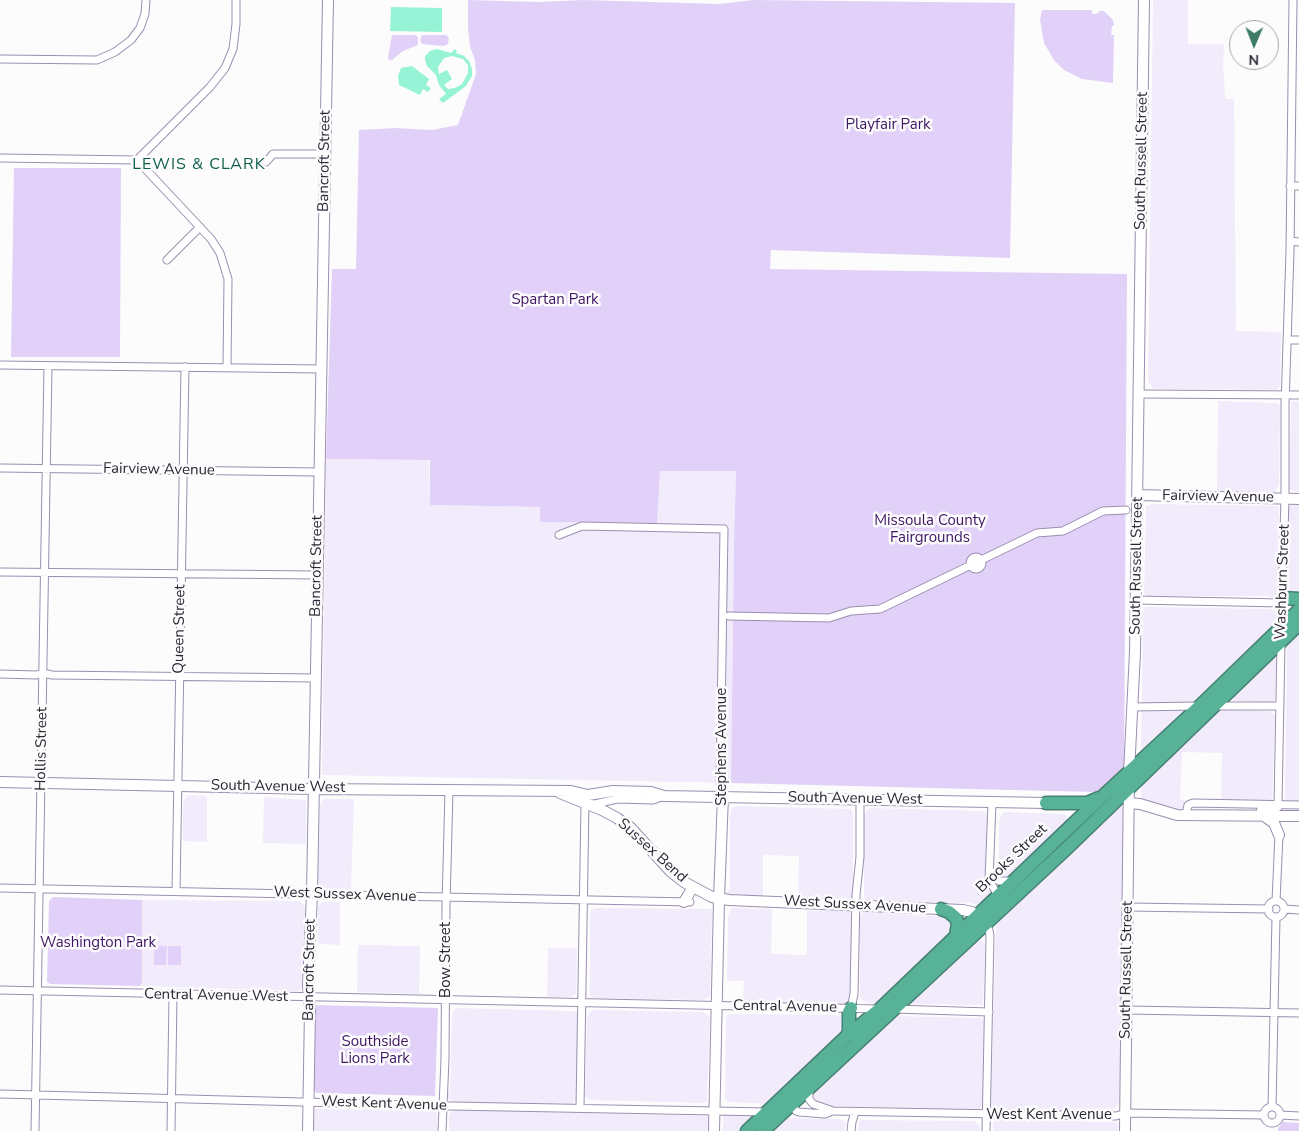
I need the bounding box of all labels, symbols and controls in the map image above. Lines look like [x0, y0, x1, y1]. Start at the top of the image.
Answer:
north arrow [1229, 20, 1279, 70]
text: N [1248, 50, 1259, 69]
street label: South Russell Street [1132, 92, 1152, 230]
street label: Bancroft Street [315, 110, 335, 212]
park label: Playfair Park [845, 116, 931, 134]
district label: LEWIS & CLARK [131, 155, 267, 175]
park label: Spartan Park [511, 291, 599, 309]
street label: Fairview Avenue [103, 460, 215, 480]
street label: Fairview Avenue [1162, 487, 1274, 507]
street label: South Russell Street [1127, 497, 1147, 635]
park label: Missoula County Fairgrounds [874, 512, 986, 547]
street label: Bancroft Street [307, 515, 327, 617]
street label: Washburn Street [1272, 524, 1294, 640]
street label: Queen Street [170, 584, 190, 674]
street label: Stephens Avenue [713, 688, 731, 806]
street label: Hollis Street [32, 707, 52, 791]
street label: South Avenue West [211, 777, 345, 797]
street label: South Avenue West [788, 789, 922, 809]
street label: Sussex Bend [614, 815, 690, 887]
street label: Brooks Street [973, 821, 1051, 897]
street label: West Sussex Avenue [273, 884, 417, 906]
street label: West Sussex Avenue [783, 892, 927, 918]
street label: South Russell Street [1117, 901, 1137, 1039]
street label: Bancroft Street [300, 919, 320, 1021]
street label: Bow Street [437, 922, 455, 998]
park label: Washington Park [40, 934, 156, 952]
street label: Central Avenue West [144, 986, 288, 1006]
street label: Central Avenue [733, 997, 837, 1017]
park label: Southside Lions Park [340, 1033, 410, 1068]
street label: West Kent Avenue [321, 1093, 447, 1115]
street label: West Kent Avenue [986, 1106, 1112, 1124]

